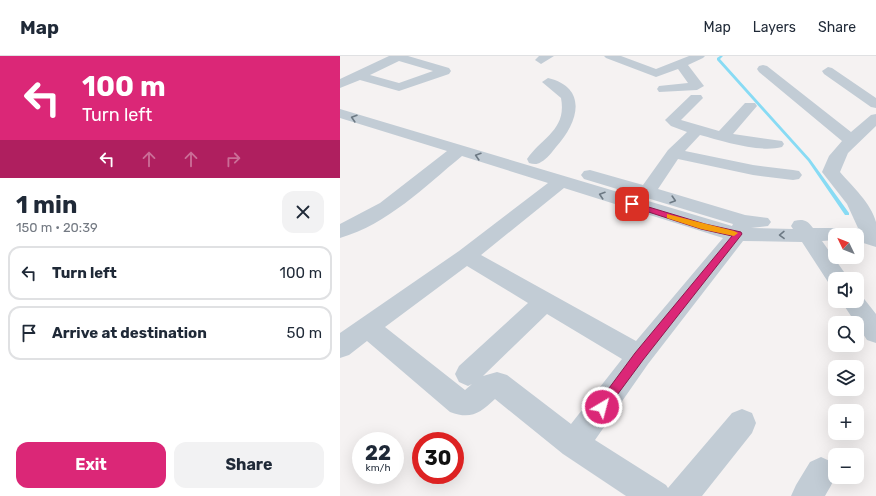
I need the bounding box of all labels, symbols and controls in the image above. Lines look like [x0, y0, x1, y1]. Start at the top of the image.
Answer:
text: Map [20, 16, 59, 39]
text: Map [704, 19, 731, 36]
text: Layers [753, 19, 796, 36]
text: Share [818, 19, 856, 36]
text: 100 m [82, 70, 166, 103]
icon: left [16, 72, 68, 124]
text: Turn left [82, 104, 152, 126]
one-way arrow [350, 114, 357, 123]
icon: left [96, 148, 118, 170]
icon: ahead [138, 148, 160, 170]
icon: ahead [180, 148, 202, 170]
icon: right [222, 148, 244, 170]
one-way arrow [475, 152, 482, 161]
pin [615, 187, 649, 221]
text: 1 min [16, 191, 77, 219]
button: close [282, 191, 324, 233]
one-way arrow [599, 191, 606, 200]
icon: arrive [621, 193, 643, 215]
one-way arrow [669, 195, 676, 204]
text: 150 m · 20:39 [16, 220, 98, 235]
north arrow [828, 228, 864, 264]
map controls [828, 228, 864, 484]
one-way arrow [779, 231, 785, 239]
icon: left [18, 262, 40, 284]
text: Turn left [52, 264, 117, 282]
text: 100 m [280, 264, 322, 282]
button: sound [828, 272, 864, 308]
button: search [828, 316, 864, 352]
icon: arrive [18, 322, 40, 344]
text: Arrive at destination [52, 324, 207, 342]
text: 50 m [287, 324, 322, 342]
button: layers [828, 360, 864, 396]
position arrow [581, 386, 623, 428]
button: + [828, 404, 864, 440]
speed limit sign: 30 [412, 432, 464, 484]
text: 22 [365, 441, 391, 465]
button: Exit [16, 442, 166, 488]
button: Share [174, 442, 324, 488]
button: − [828, 448, 864, 484]
text: km/h [366, 462, 390, 474]

